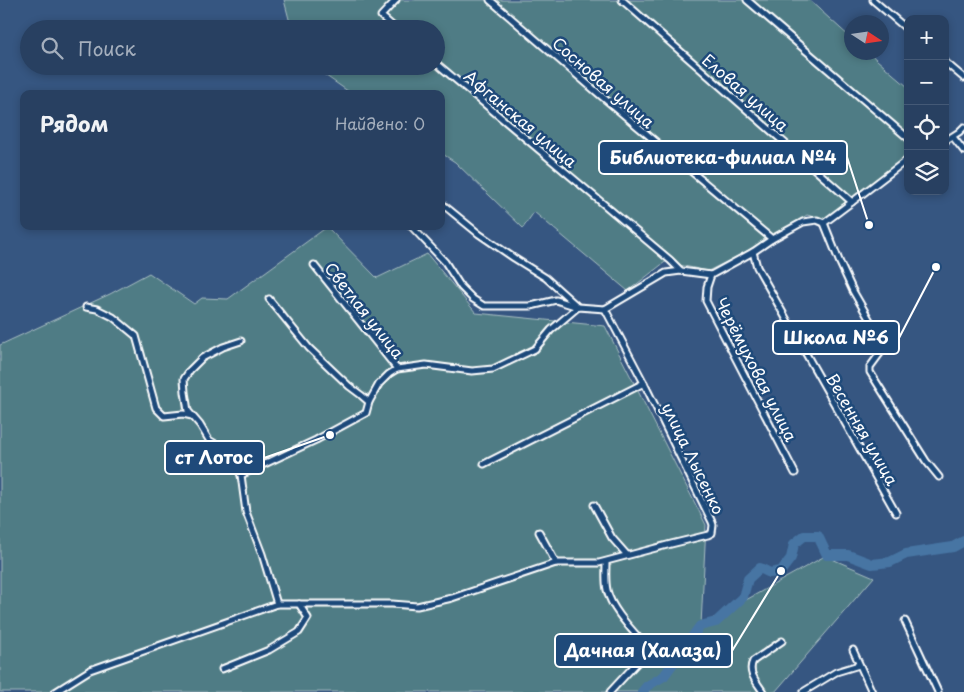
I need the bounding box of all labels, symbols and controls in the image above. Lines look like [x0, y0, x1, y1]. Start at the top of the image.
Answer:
north arrow [844, 15, 889, 60]
map controls [904, 15, 949, 195]
button: + [904, 15, 949, 60]
search box [20, 20, 445, 75]
street label: Сосновая улица [548, 31, 660, 133]
icon: search [38, 34, 66, 62]
text: Поиск [78, 34, 136, 62]
street label: Еловая улица [698, 48, 794, 136]
button: − [904, 60, 949, 105]
street label: Афганская улица [459, 63, 583, 173]
button: locate [904, 105, 949, 150]
text: Рядом [40, 107, 108, 139]
text: Найдено: 0 [335, 111, 425, 135]
callout: Библиотека-филиал №4 [599, 141, 847, 174]
text: Библиотека-филиал №4 [609, 143, 837, 170]
button: layers [904, 150, 949, 195]
street label: Светлая улица [320, 257, 410, 363]
street label: Черёмуховая улица [710, 293, 804, 445]
callout: Школа №6 [773, 321, 899, 354]
text: Школа №6 [783, 323, 889, 350]
street label: Весенняя улица [821, 369, 905, 489]
street label: улица Лысенко [657, 398, 731, 518]
callout: ст Лотос [165, 441, 264, 474]
text: ст Лотос [175, 443, 253, 470]
callout: Дачная (Халаза) [555, 634, 732, 667]
text: Дачная (Халаза) [563, 636, 722, 663]

